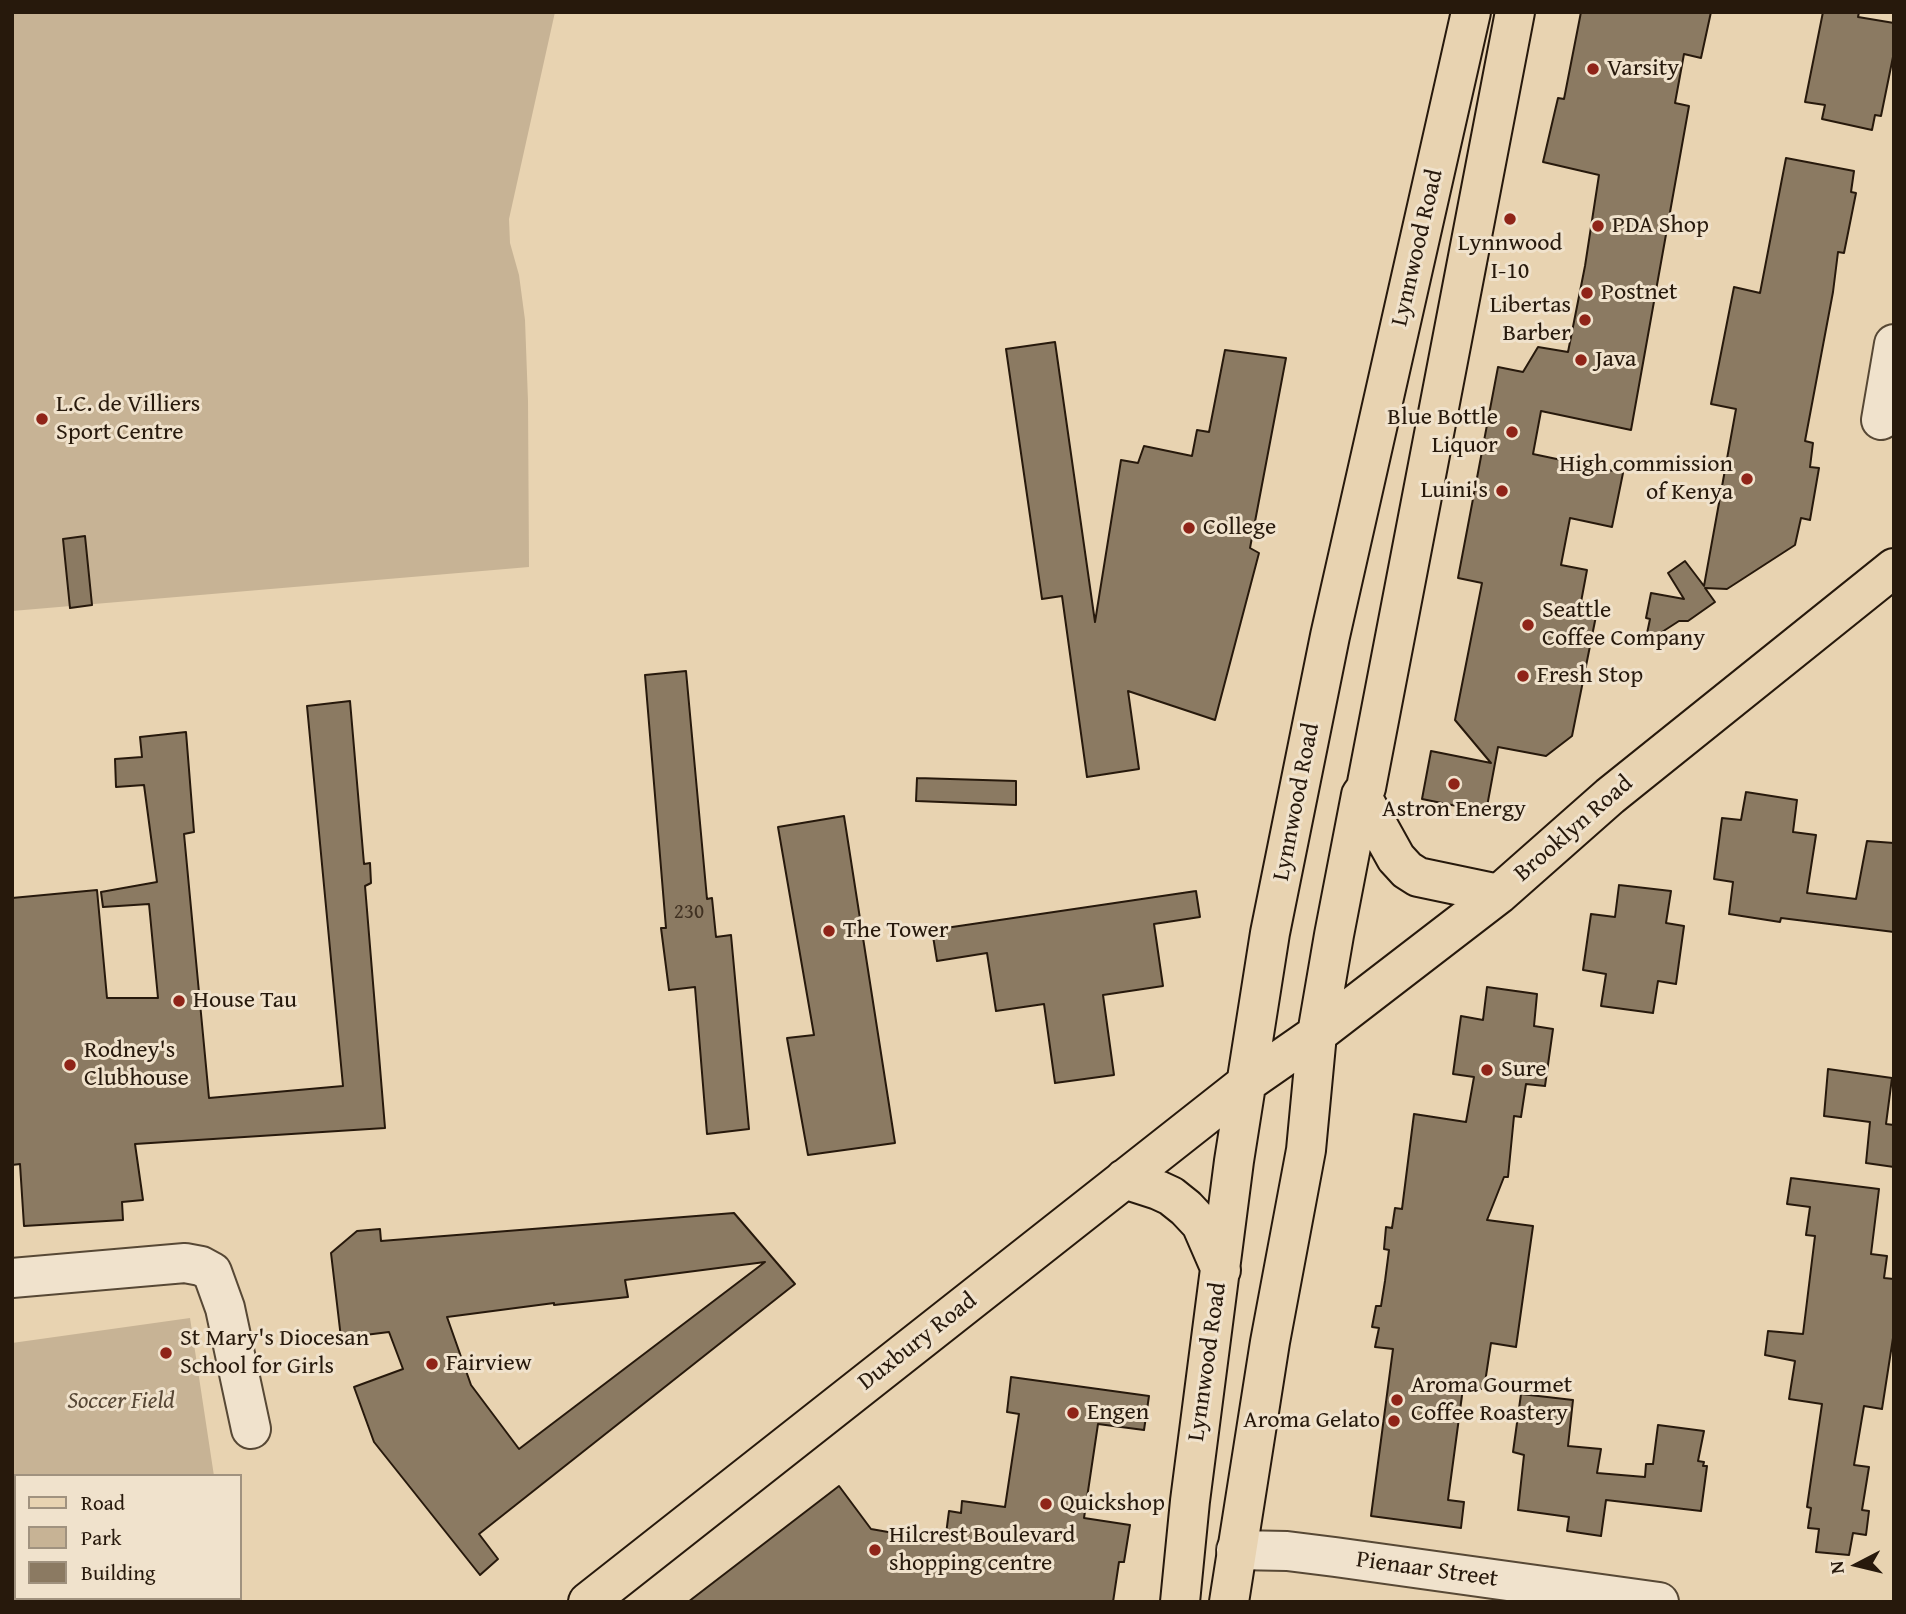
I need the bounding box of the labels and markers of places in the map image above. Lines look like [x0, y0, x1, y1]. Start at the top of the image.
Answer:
place label: Varsity [1607, 55, 1679, 83]
marker: Varsity [1585, 61, 1601, 77]
marker: Lynnwood I-10 [1502, 211, 1518, 227]
place label: PDA Shop [1612, 212, 1709, 240]
marker: PDA Shop [1590, 218, 1606, 234]
place label: Lynnwood I-10 [1458, 230, 1562, 286]
place label: Postnet [1601, 279, 1677, 307]
marker: Postnet [1579, 285, 1595, 301]
place label: Libertas Barber [1490, 292, 1571, 348]
marker: Libertas Barber [1577, 312, 1593, 328]
place label: Java [1595, 346, 1636, 374]
marker: Java [1573, 352, 1589, 368]
place label: L.C. de Villiers Sport Centre [56, 391, 200, 447]
place label: Blue Bottle Liquor [1387, 404, 1498, 460]
marker: L.C. de Villiers Sport Centre [34, 411, 50, 427]
marker: Blue Bottle Liquor [1504, 424, 1520, 440]
place label: High commission of Kenya [1559, 451, 1733, 507]
marker: High commission of Kenya [1739, 471, 1755, 487]
place label: Luini's [1421, 477, 1488, 505]
marker: Luini's [1494, 483, 1510, 499]
place label: College [1203, 514, 1276, 542]
marker: College [1181, 520, 1197, 536]
place label: Seattle Coffee Company [1542, 597, 1705, 653]
marker: Seattle Coffee Company [1520, 617, 1536, 633]
place label: Fresh Stop [1537, 662, 1643, 690]
marker: Fresh Stop [1515, 668, 1531, 684]
marker: Astron Energy [1446, 776, 1462, 792]
place label: Astron Energy [1382, 796, 1526, 824]
place label: The Tower [843, 917, 949, 945]
marker: The Tower [821, 923, 837, 939]
place label: House Tau [193, 987, 297, 1015]
marker: House Tau [171, 993, 187, 1009]
place label: Rodney's Clubhouse [84, 1037, 189, 1093]
place label: Sure [1501, 1056, 1546, 1084]
marker: Rodney's Clubhouse [62, 1057, 78, 1073]
marker: Sure [1479, 1062, 1495, 1078]
place label: St Mary's Diocesan School for Girls [180, 1325, 369, 1381]
marker: St Mary's Diocesan School for Girls [158, 1345, 174, 1361]
place label: Fairview [446, 1350, 532, 1378]
marker: Fairview [424, 1356, 440, 1372]
place label: Aroma Gourmet Coffee Roastery [1411, 1372, 1572, 1428]
marker: Aroma Gourmet Coffee Roastery [1389, 1392, 1405, 1408]
place label: Engen [1087, 1399, 1149, 1427]
marker: Engen [1065, 1405, 1081, 1421]
place label: Aroma Gelato [1243, 1407, 1380, 1435]
marker: Aroma Gelato [1386, 1413, 1402, 1429]
place label: Quickshop [1060, 1490, 1165, 1518]
marker: Quickshop [1038, 1496, 1054, 1512]
place label: Hilcrest Boulevard shopping centre [889, 1522, 1075, 1578]
marker: Hilcrest Boulevard shopping centre [867, 1542, 883, 1558]

